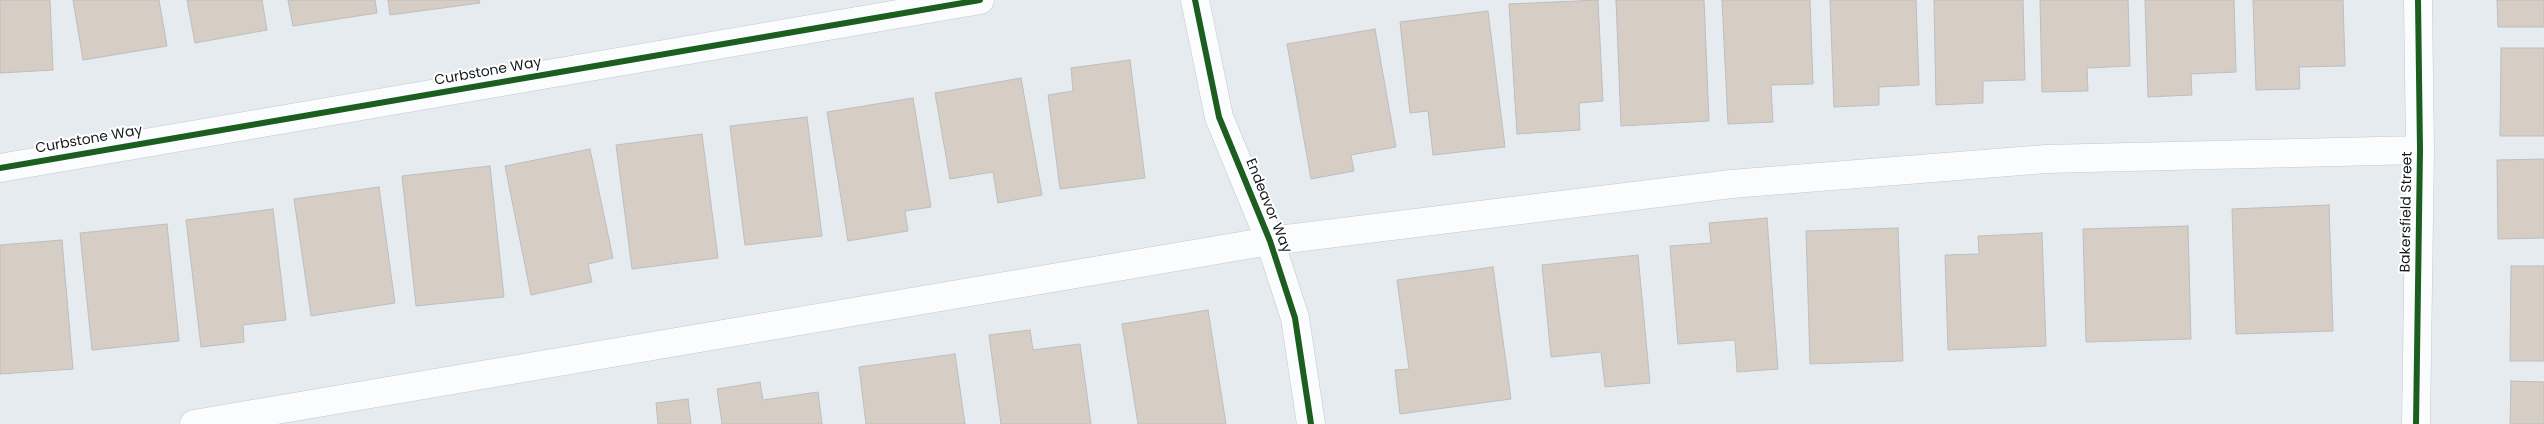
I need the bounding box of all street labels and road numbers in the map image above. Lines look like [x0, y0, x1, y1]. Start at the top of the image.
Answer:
street label: Curbstone Way [433, 54, 543, 90]
street label: Curbstone Way [34, 122, 144, 158]
street label: Bakersfield Street [2398, 151, 2416, 273]
street label: Endeavor Way [1241, 156, 1295, 256]

